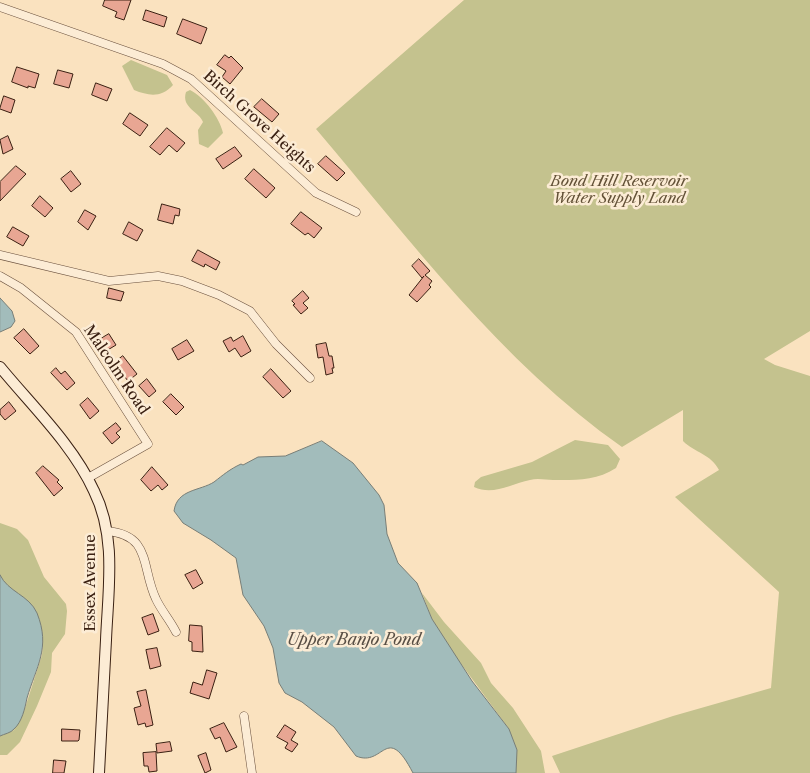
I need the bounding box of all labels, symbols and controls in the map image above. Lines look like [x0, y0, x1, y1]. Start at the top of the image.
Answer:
street label: Birch Grove Heights [199, 67, 319, 177]
park label: Bond Hill Reservoir Water Supply Land [550, 173, 688, 208]
street label: Malcolm Road [79, 322, 153, 418]
street label: Essex Avenue [82, 534, 100, 632]
water label: Upper Banjo Pond [287, 630, 421, 650]

